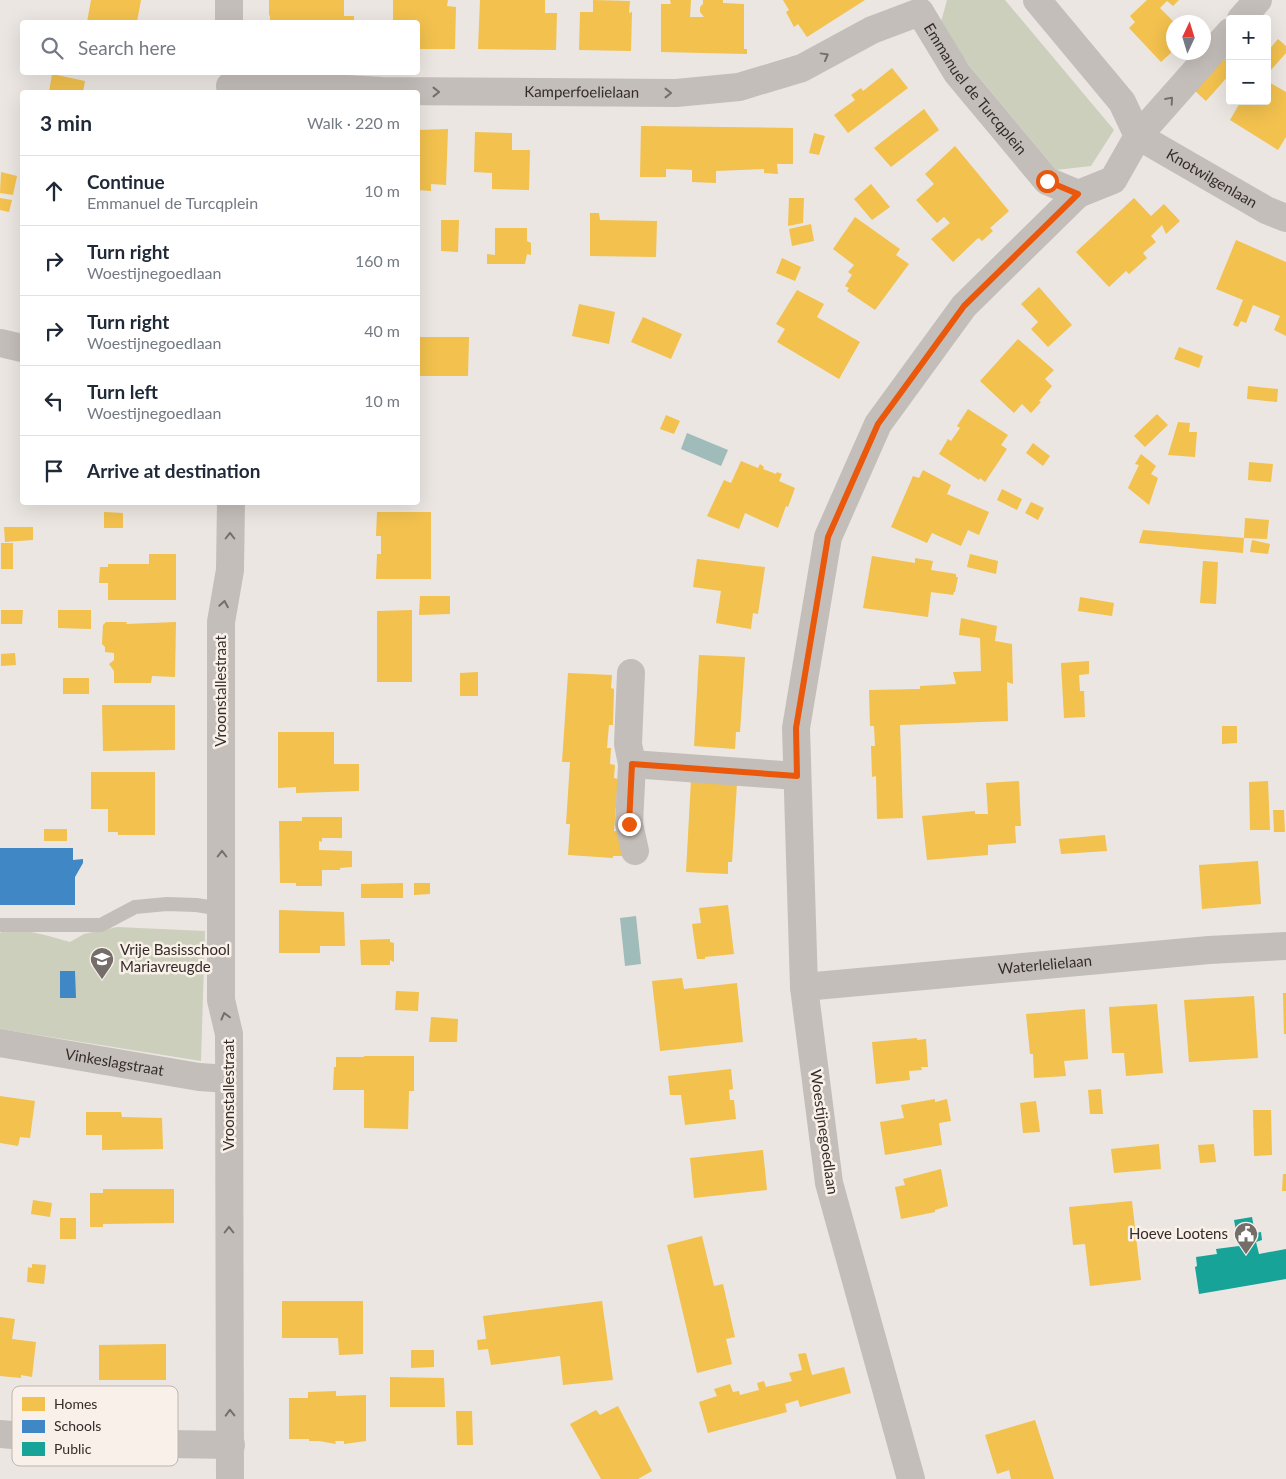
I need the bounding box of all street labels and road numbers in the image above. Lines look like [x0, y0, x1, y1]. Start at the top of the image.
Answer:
street label: Emmanuel de Turcqplein [921, 19, 1031, 158]
street label: Kamperfoelielaan [524, 82, 639, 101]
street label: Knotwilgenlaan [1163, 144, 1261, 211]
street label: Vroonstallestraat [211, 635, 229, 747]
street label: Waterlelielaan [997, 951, 1093, 977]
street label: Vroonstallestraat [219, 1039, 237, 1151]
street label: Vinkeslagstraat [64, 1044, 166, 1079]
street label: Woestijnegoedlaan [807, 1068, 843, 1196]

